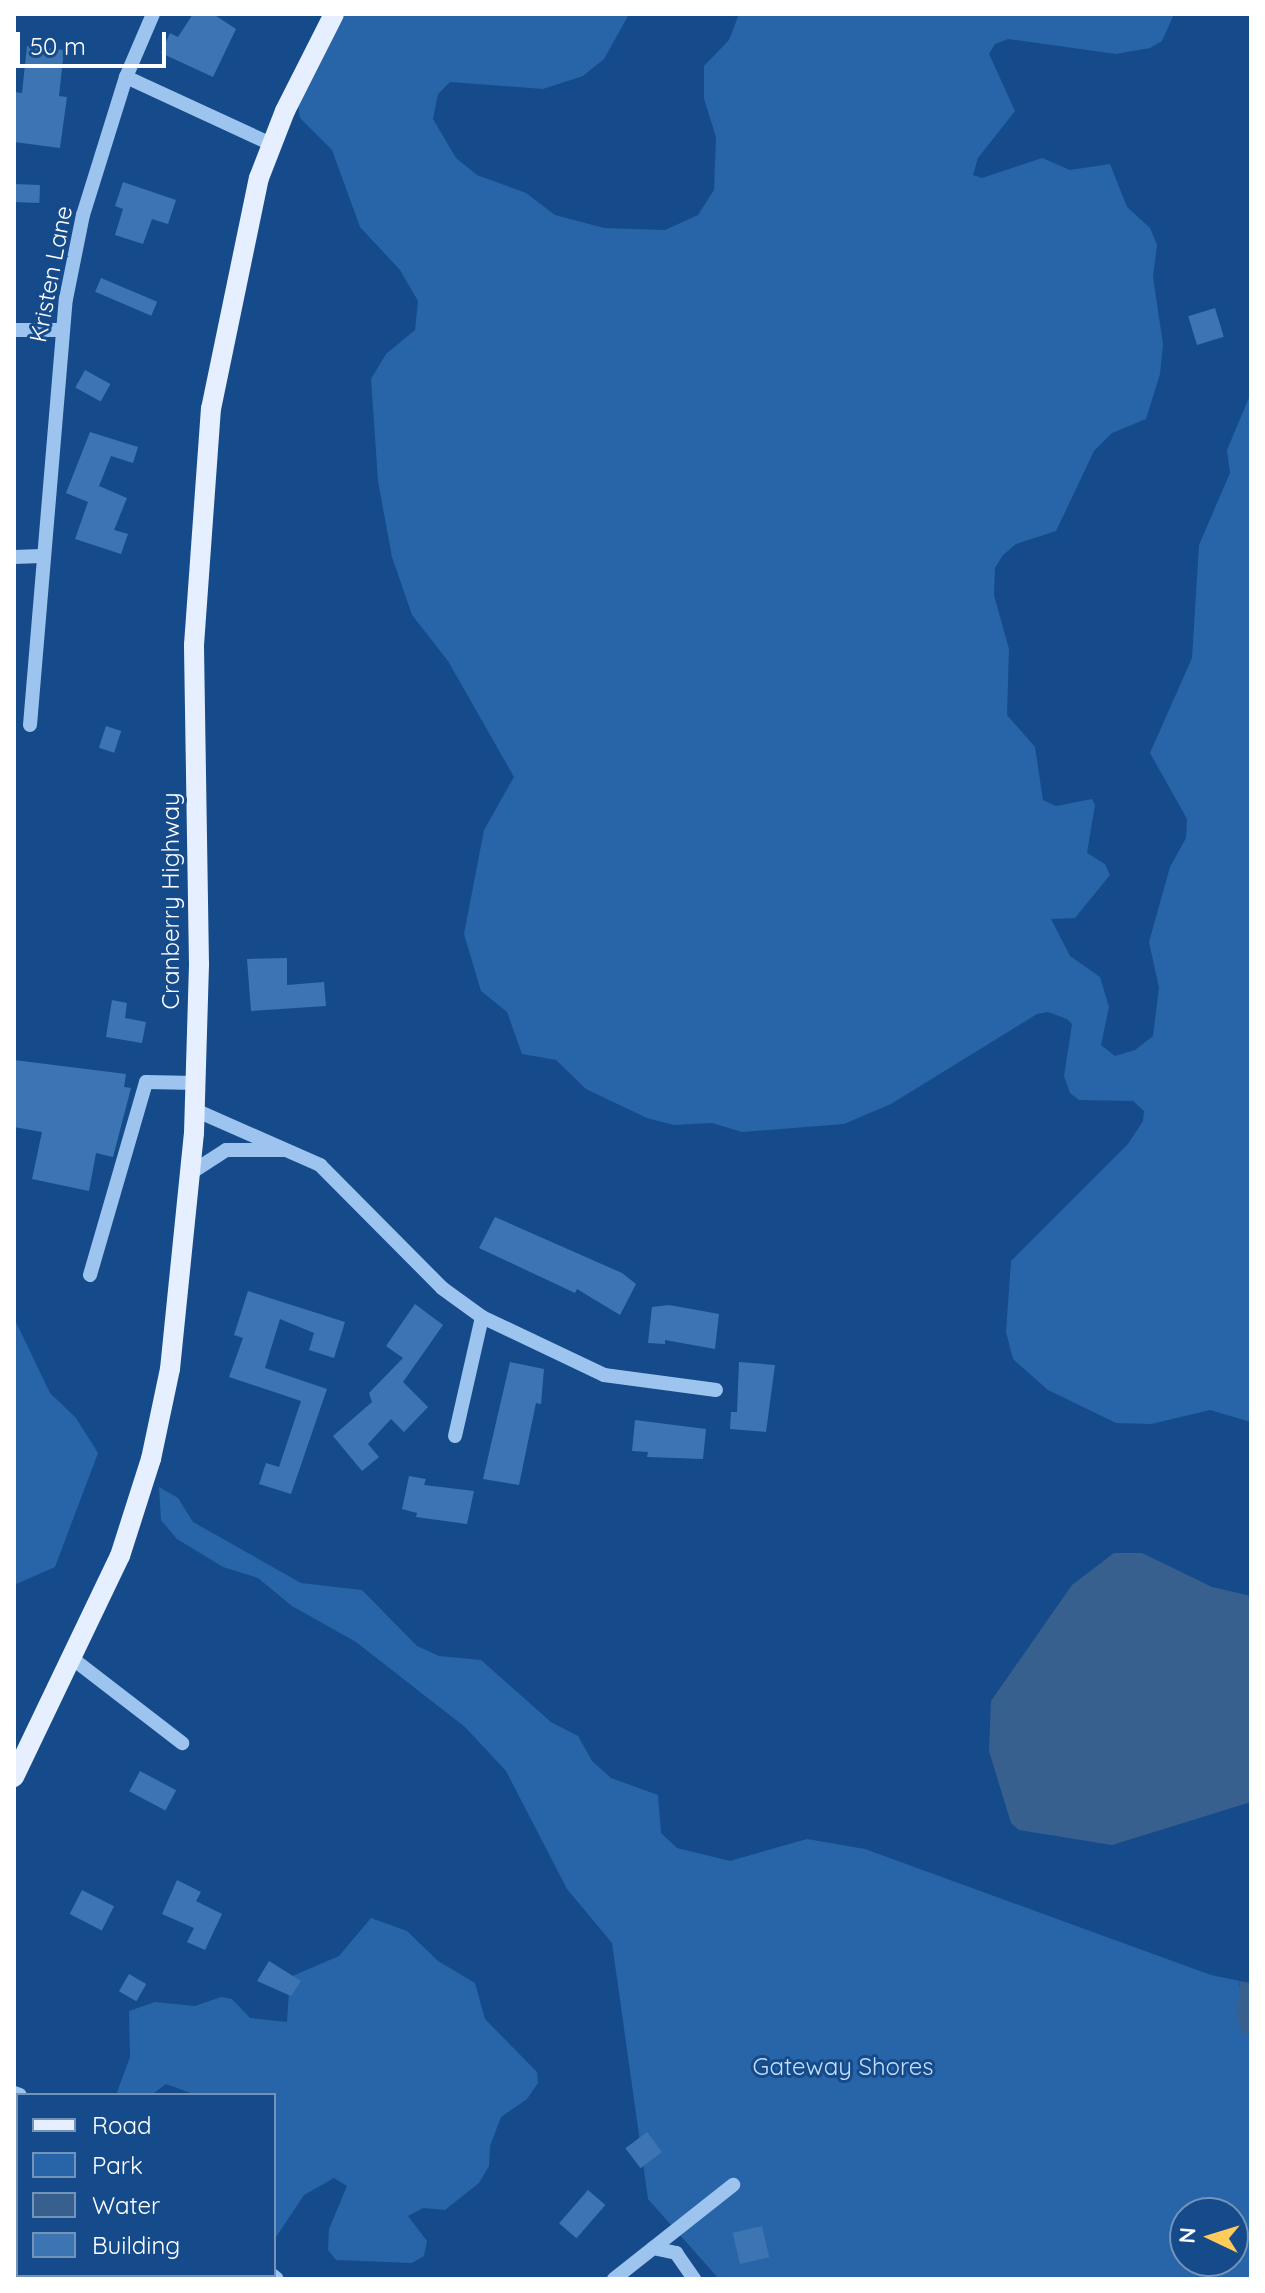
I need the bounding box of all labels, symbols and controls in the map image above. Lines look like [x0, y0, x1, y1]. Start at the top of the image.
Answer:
scale bar [20, 16, 170, 66]
text: 50 m [30, 31, 86, 61]
street label: Kristen Lane [24, 203, 78, 345]
street label: Cranberry Highway [157, 792, 185, 1010]
park label: Gateway Shores [752, 2053, 934, 2081]
legend [16, 2093, 276, 2277]
text: Road [92, 2110, 152, 2140]
text: Park [92, 2150, 143, 2180]
text: Water [92, 2190, 160, 2220]
north arrow [1169, 2197, 1249, 2277]
text: N [1173, 2226, 1202, 2245]
text: Building [92, 2230, 180, 2260]

